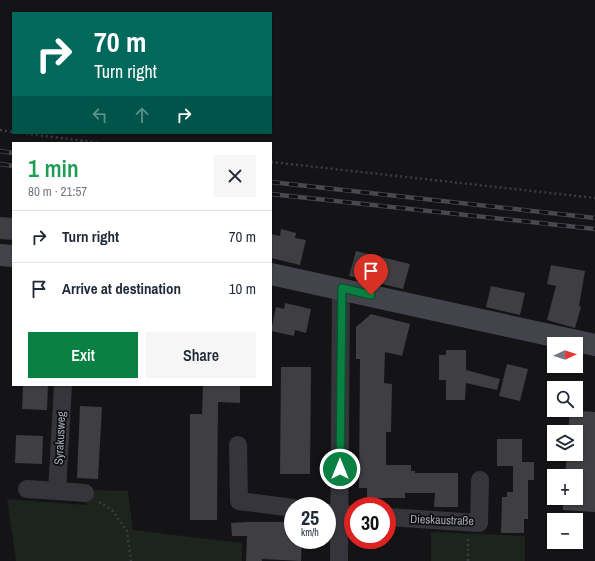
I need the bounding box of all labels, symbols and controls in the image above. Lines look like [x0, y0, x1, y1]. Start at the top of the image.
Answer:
text: 70 m [94, 23, 146, 61]
icon: right [28, 28, 80, 80]
text: Turn right [94, 59, 157, 84]
icon: left [89, 104, 111, 126]
icon: ahead [131, 104, 153, 126]
icon: right [173, 104, 195, 126]
text: 1 min [28, 152, 79, 184]
button: close [214, 155, 256, 197]
text: 80 m · 21:57 [28, 183, 87, 200]
icon: right [28, 226, 50, 248]
text: Turn right [62, 226, 119, 247]
text: 70 m [229, 226, 256, 247]
pin [354, 254, 388, 295]
icon: arrive [360, 260, 382, 282]
icon: arrive [28, 278, 50, 300]
text: Arrive at destination [62, 278, 181, 299]
text: 10 m [229, 278, 256, 299]
button: Exit [28, 332, 138, 378]
button: Share [146, 332, 256, 378]
north arrow [547, 337, 583, 373]
map controls [547, 337, 583, 549]
button: search [547, 381, 583, 417]
street label: Syrakusweg [51, 410, 69, 465]
button: layers [547, 425, 583, 461]
position arrow [319, 448, 361, 490]
button: + [547, 469, 583, 505]
speed limit sign: 30 [344, 497, 396, 549]
text: 25 [301, 504, 319, 531]
street label: Dieskaustraße [410, 511, 474, 529]
button: − [547, 513, 583, 549]
text: km/h [301, 526, 319, 539]

